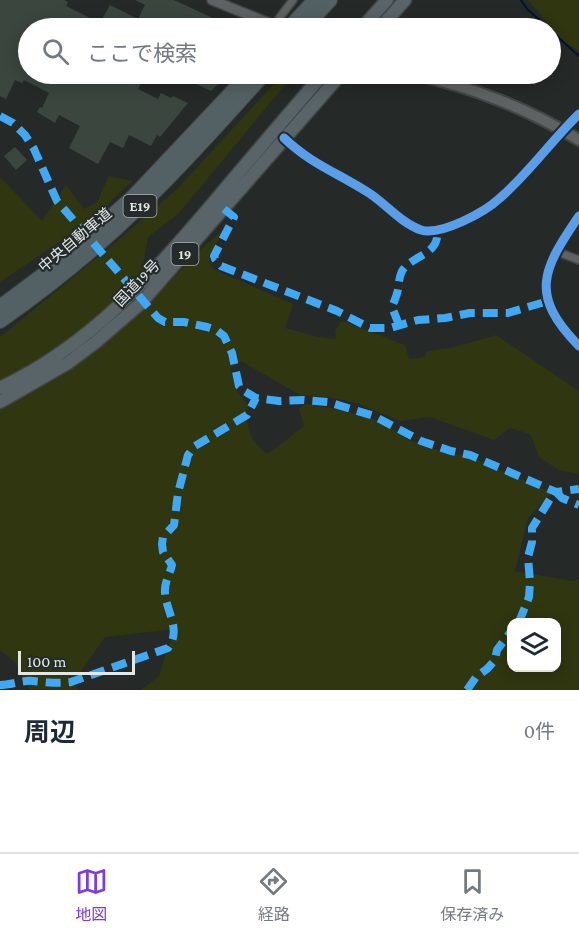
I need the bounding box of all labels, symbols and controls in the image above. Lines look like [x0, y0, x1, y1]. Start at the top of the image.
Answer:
search box [18, 18, 561, 84]
icon: search [39, 35, 72, 68]
text: ここで検索 [87, 41, 197, 66]
road number: E19 [124, 195, 156, 217]
street label: 中央自動車道 [35, 205, 115, 275]
road number: 19 [172, 243, 198, 265]
street label: 国道19号 [111, 257, 163, 309]
map controls [507, 618, 561, 672]
button: layers [507, 618, 561, 672]
scale bar [18, 648, 135, 676]
text: 100 m [27, 653, 66, 670]
text: 周辺 [24, 718, 76, 747]
text: 0件 [524, 720, 555, 742]
tab: 地図 [75, 865, 108, 925]
tab: 経路 [257, 865, 290, 925]
tab: 保存済み [440, 865, 504, 925]

